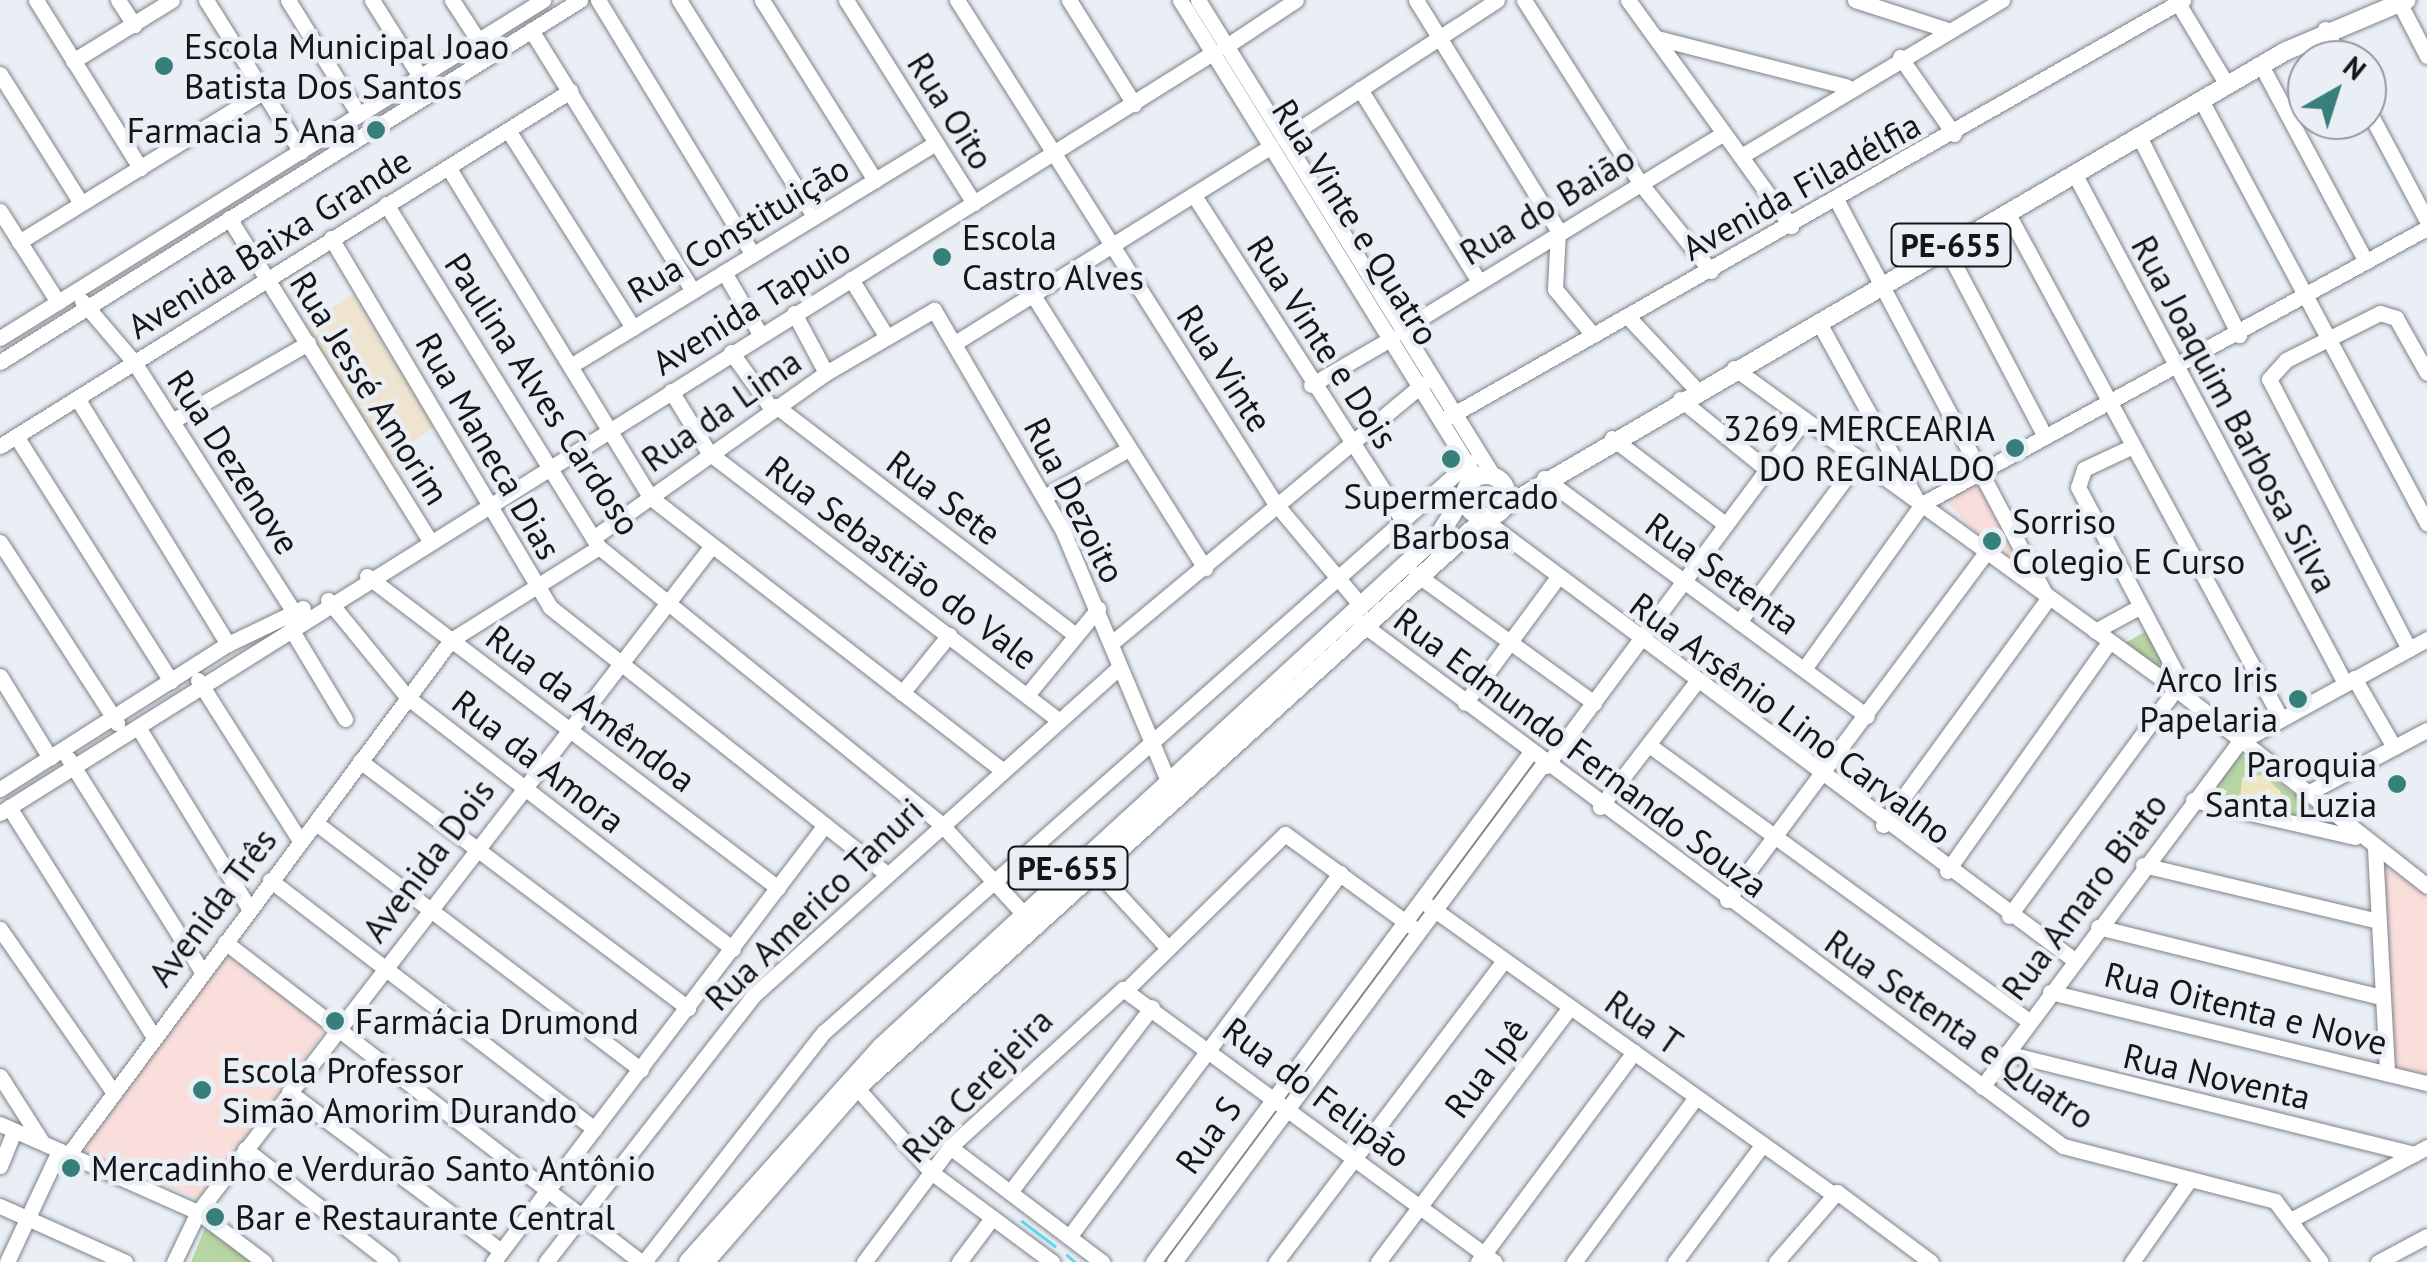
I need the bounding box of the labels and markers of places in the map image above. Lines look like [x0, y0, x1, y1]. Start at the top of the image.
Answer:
place label: Escola Municipal Joao Batista Dos Santos [184, 25, 509, 107]
marker: Escola Municipal Joao Batista Dos Santos [153, 55, 175, 77]
place label: Farmacia 5 Ana [126, 109, 356, 151]
marker: Farmacia 5 Ana [365, 119, 387, 141]
place label: Escola Castro Alves [962, 216, 1145, 298]
marker: Escola Castro Alves [931, 246, 953, 268]
place label: 3269 -MERCEARIA DO REGINALDO [1720, 407, 1995, 489]
marker: 3269 -MERCEARIA DO REGINALDO [2004, 437, 2026, 459]
marker: Supermercado Barbosa [1440, 448, 1462, 470]
place label: Supermercado Barbosa [1344, 475, 1558, 557]
place label: Sorriso Colegio E Curso [2012, 500, 2245, 582]
marker: Sorriso Colegio E Curso [1981, 530, 2003, 552]
place label: Arco Iris Papelaria [2139, 658, 2278, 740]
marker: Arco Iris Papelaria [2287, 688, 2309, 710]
place label: Paroquia Santa Luzia [2205, 743, 2377, 825]
marker: Paroquia Santa Luzia [2386, 773, 2408, 795]
place label: Farmácia Drumond [355, 1000, 639, 1042]
marker: Farmácia Drumond [324, 1010, 346, 1032]
place label: Escola Professor Simão Amorim Durando [222, 1049, 578, 1131]
marker: Escola Professor Simão Amorim Durando [191, 1079, 213, 1101]
place label: Mercadinho e Verdurão Santo Antônio [91, 1147, 658, 1189]
marker: Mercadinho e Verdurão Santo Antônio [60, 1157, 82, 1179]
place label: Bar e Restaurante Central [235, 1196, 615, 1238]
marker: Bar e Restaurante Central [204, 1206, 226, 1228]

